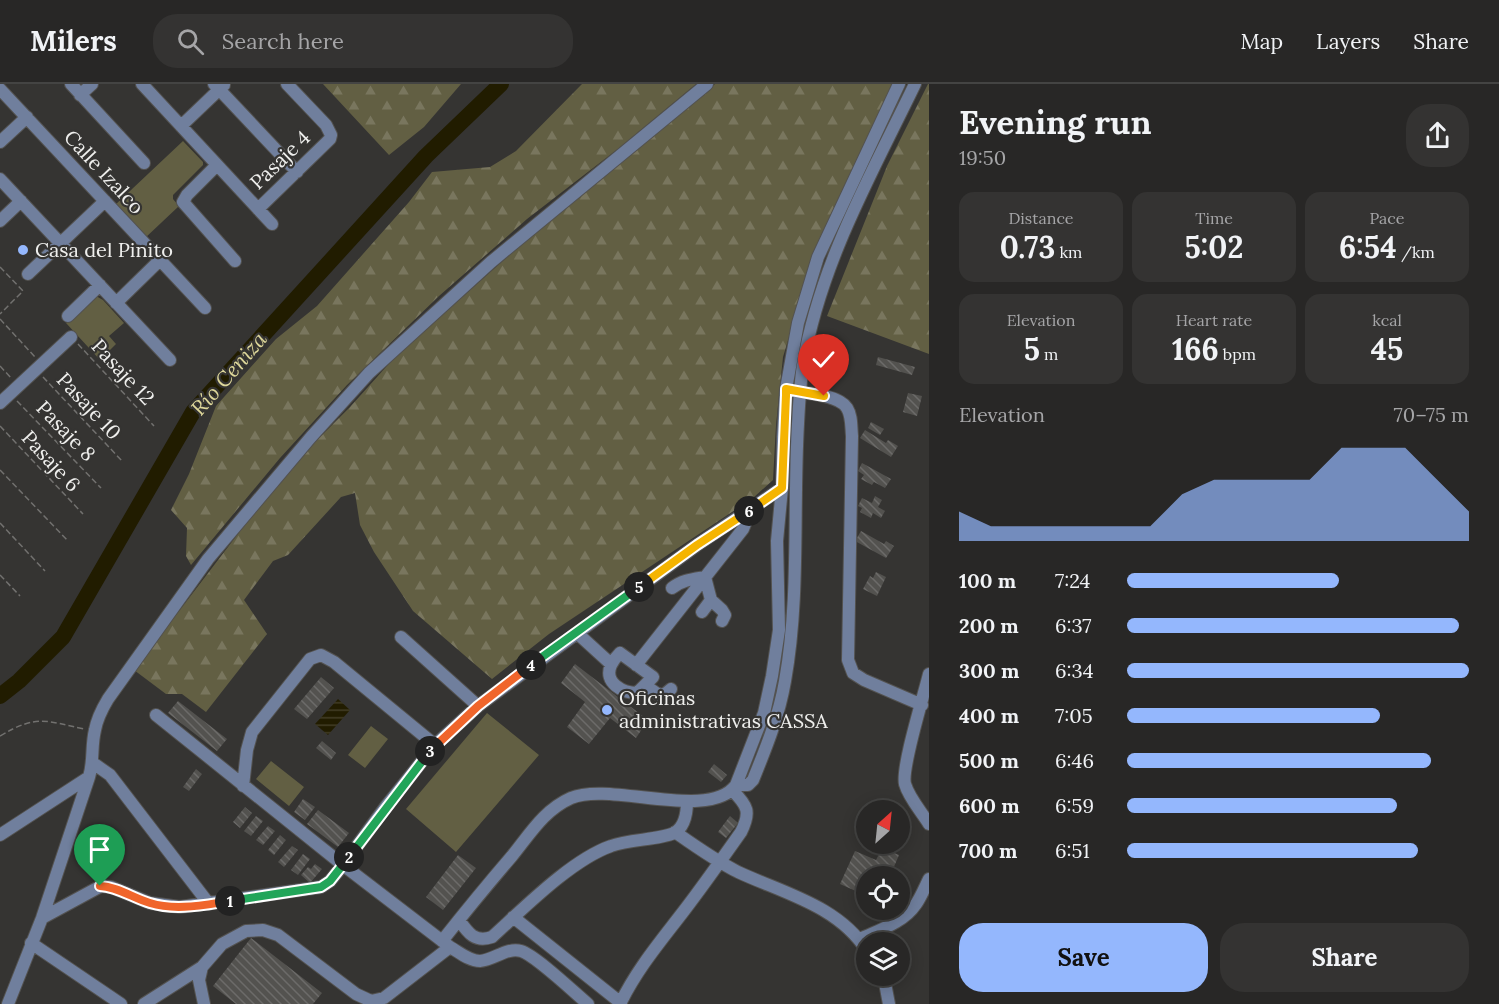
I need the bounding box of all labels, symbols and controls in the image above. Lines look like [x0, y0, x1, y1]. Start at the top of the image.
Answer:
search box [153, 14, 573, 68]
text: Milers [30, 23, 117, 59]
icon: search [174, 25, 207, 58]
text: Search here [222, 27, 344, 55]
text: Map [1240, 28, 1283, 55]
text: Layers [1316, 28, 1380, 55]
text: Share [1413, 28, 1469, 55]
text: Evening run [959, 101, 1151, 143]
button: share [1406, 104, 1469, 167]
street label: Calle Izalco [59, 124, 150, 219]
street label: Pasaje 4 [244, 125, 315, 194]
text: 19:50 [959, 145, 1006, 170]
text: Distance [1008, 208, 1074, 228]
text: Time [1195, 208, 1233, 228]
text: Pace [1370, 208, 1404, 228]
text: 0.73 [1000, 228, 1055, 266]
text: 5:02 [1185, 228, 1243, 266]
text: 6:54 [1339, 228, 1397, 266]
place label: Casa del Pinito [35, 237, 173, 262]
text: km [1055, 242, 1082, 262]
text: /km [1397, 242, 1435, 262]
marker: Casa del Pinito [16, 243, 30, 257]
text: Elevation [1007, 310, 1075, 330]
text: Heart rate [1176, 310, 1252, 330]
text: kcal [1372, 310, 1402, 330]
water label: Río Ceniza [185, 326, 273, 421]
text: 5 [1024, 330, 1040, 368]
text: 166 [1172, 330, 1219, 368]
text: 45 [1371, 330, 1403, 368]
street label: Pasaje 12 [87, 333, 160, 410]
pin [798, 334, 849, 396]
icon: check [807, 343, 840, 376]
text: m [1040, 344, 1058, 364]
text: bpm [1219, 344, 1256, 364]
street label: Pasaje 10 [52, 367, 127, 445]
street label: Pasaje 8 [32, 395, 101, 466]
text: Elevation [959, 402, 1045, 427]
text: 70–75 m [1394, 402, 1469, 427]
street label: Pasaje 6 [17, 425, 86, 497]
pin: 6 [734, 496, 764, 526]
text: 6 [744, 501, 754, 521]
text: 100 m [959, 568, 1016, 593]
text: 7:24 [1055, 568, 1090, 593]
pin: 5 [624, 572, 654, 602]
text: 5 [635, 577, 643, 597]
text: 200 m [959, 613, 1019, 638]
text: 6:37 [1055, 613, 1091, 638]
pin: 4 [516, 650, 546, 680]
text: 4 [527, 655, 535, 675]
text: 300 m [959, 658, 1019, 683]
text: 6:34 [1055, 658, 1094, 683]
place label: Oficinas administrativas CASSA [619, 685, 828, 733]
marker: Oficinas administrativas CASSA [600, 703, 614, 717]
text: 400 m [959, 703, 1019, 728]
text: 7:05 [1055, 703, 1093, 728]
pin: 3 [415, 736, 445, 766]
text: 3 [426, 741, 434, 761]
text: 500 m [959, 748, 1019, 773]
text: 6:46 [1055, 748, 1094, 773]
text: 600 m [959, 793, 1020, 818]
text: 6:59 [1055, 793, 1094, 818]
north arrow [856, 800, 910, 854]
map controls [856, 800, 910, 986]
pin [74, 824, 125, 886]
icon: arrive [83, 833, 116, 866]
text: 700 m [959, 838, 1017, 863]
text: 6:51 [1055, 838, 1090, 863]
pin: 2 [334, 842, 364, 872]
text: 2 [345, 847, 353, 867]
button: locate [856, 866, 910, 920]
pin: 1 [215, 886, 245, 916]
text: 1 [227, 891, 233, 911]
button: Save [959, 923, 1208, 992]
button: Share [1220, 923, 1469, 992]
button: layers [856, 932, 910, 986]

